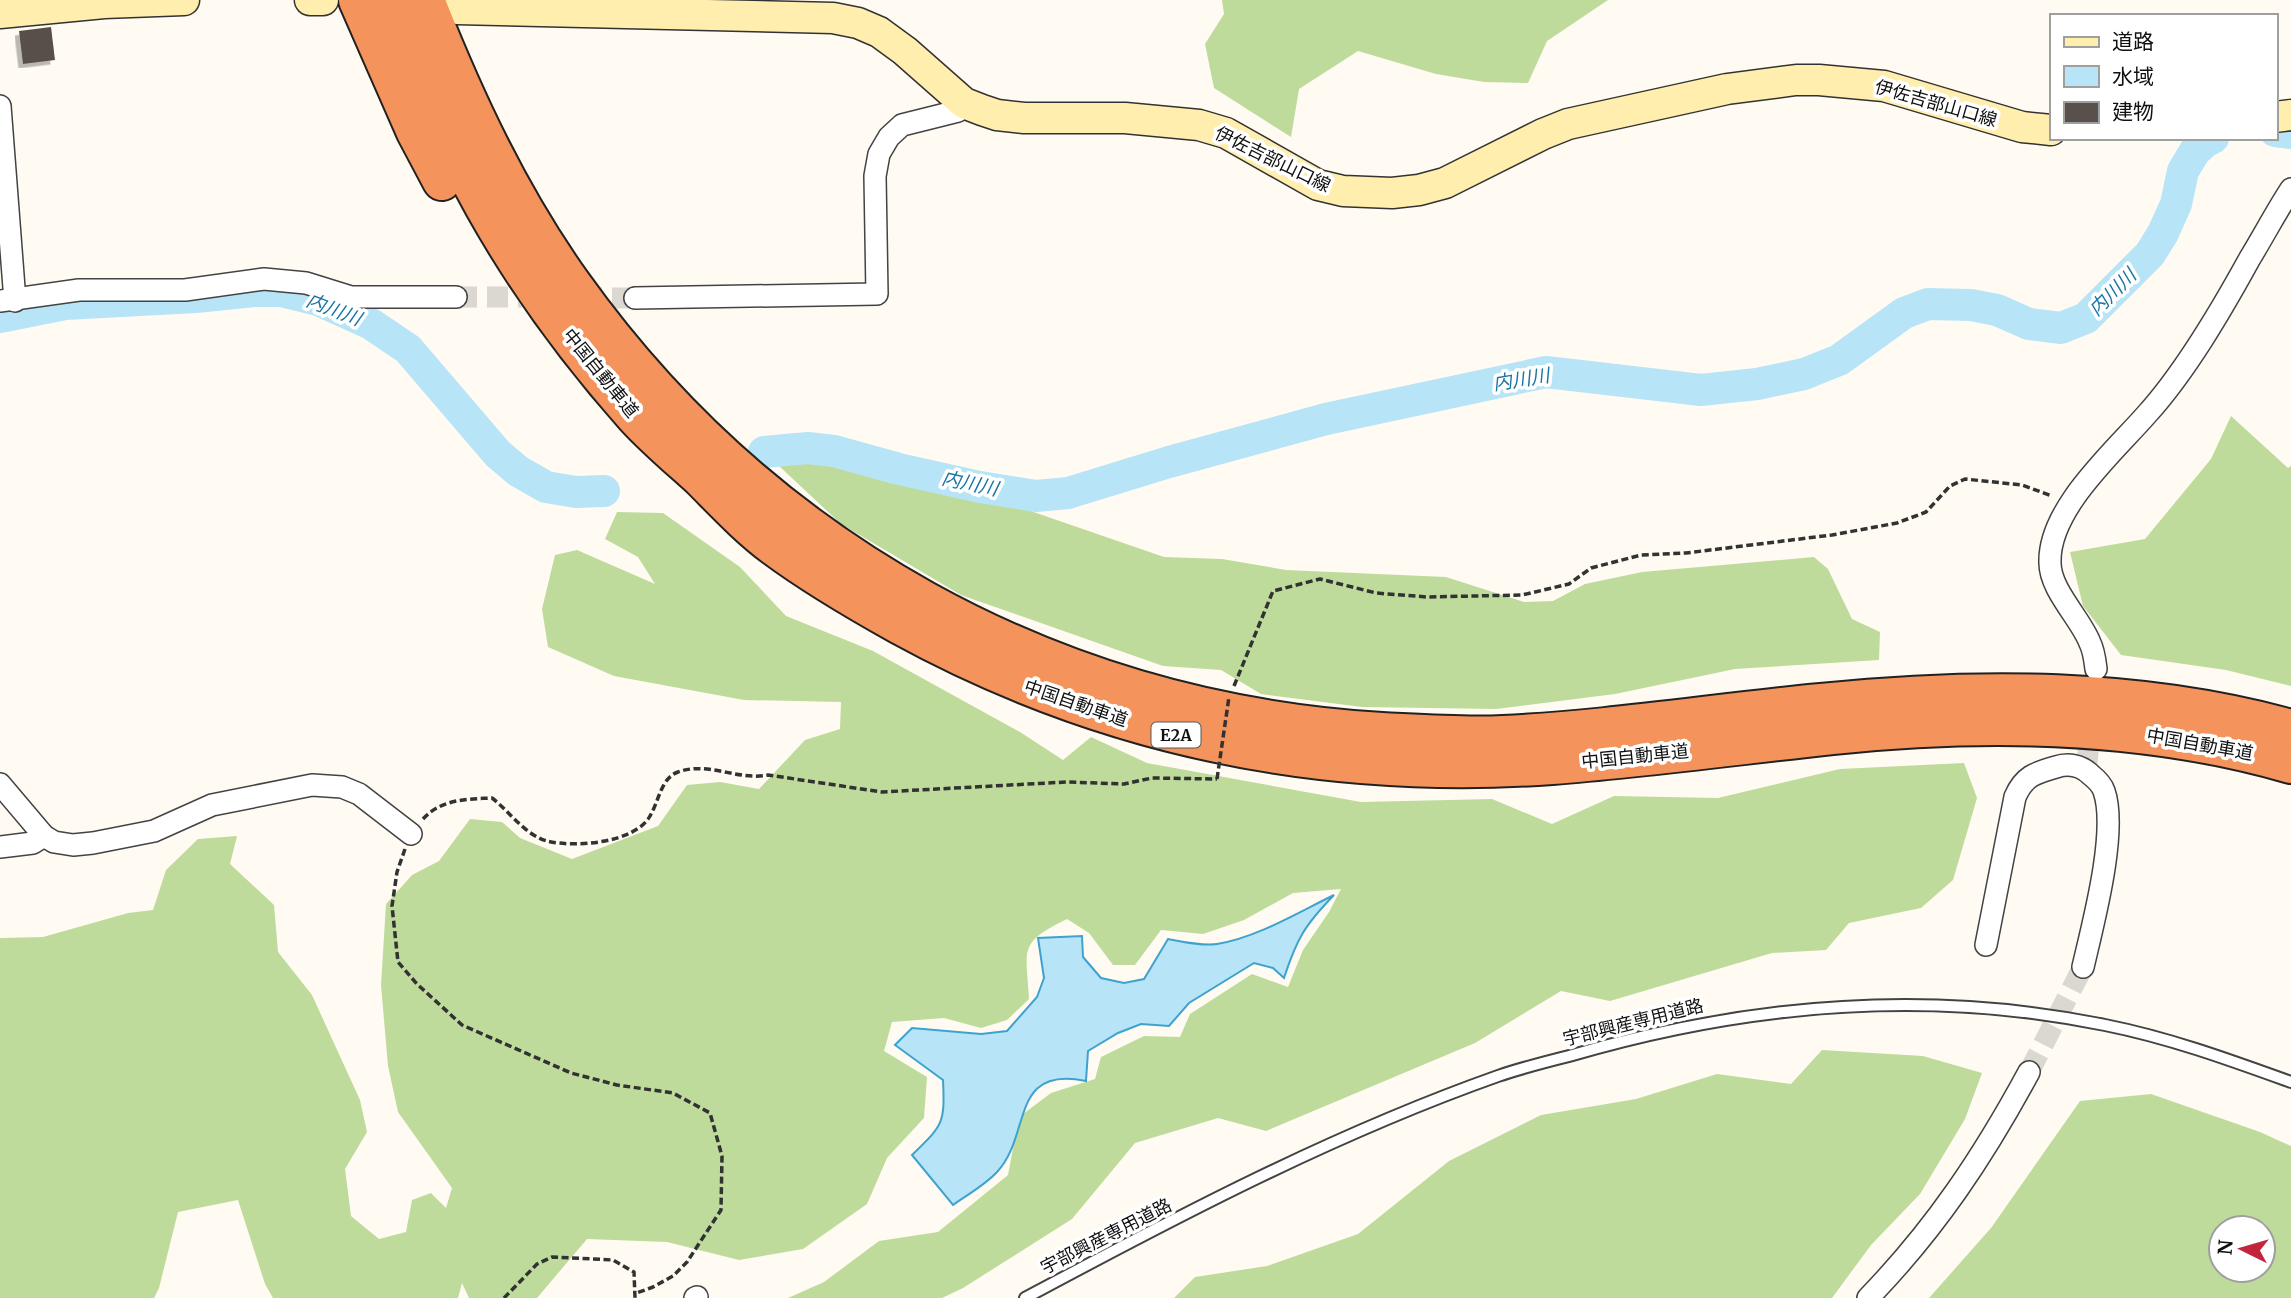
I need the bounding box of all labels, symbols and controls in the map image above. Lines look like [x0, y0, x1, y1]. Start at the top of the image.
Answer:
legend [2050, 14, 2277, 140]
text: 道路 [2112, 28, 2154, 55]
text: 水域 [2112, 63, 2154, 90]
street label: 伊佐吉部山口線 [1872, 75, 2000, 131]
text: 建物 [2112, 98, 2154, 125]
street label: 伊佐吉部山口線 [1211, 121, 1335, 197]
water label: 内川川 [2083, 262, 2142, 321]
water label: 内川川 [303, 288, 367, 331]
street label: 中国自動車道 [558, 324, 644, 422]
water label: 内川川 [1491, 362, 1553, 395]
water label: 内川川 [940, 465, 1002, 501]
street label: 中国自動車道 [1021, 675, 1131, 731]
road number: E2A [1152, 722, 1200, 748]
street label: 中国自動車道 [2145, 723, 2255, 765]
street label: 中国自動車道 [1580, 739, 1690, 773]
street label: 宇部興産専用道路 [1560, 993, 1706, 1051]
street label: 宇部興産専用道路 [1037, 1193, 1175, 1279]
north arrow [2207, 1214, 2277, 1284]
text: N [2212, 1239, 2238, 1256]

